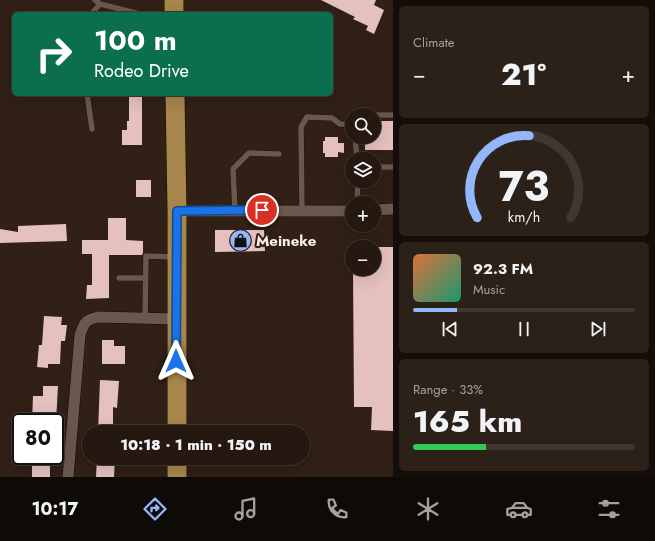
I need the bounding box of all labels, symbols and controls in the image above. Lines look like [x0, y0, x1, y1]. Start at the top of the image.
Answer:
text: 100 m [94, 20, 177, 61]
icon: right [28, 28, 80, 80]
text: Climate [413, 33, 454, 52]
text: 21° [501, 53, 546, 96]
text: Rodeo Drive [94, 58, 189, 84]
text: − [413, 58, 426, 90]
text: + [621, 58, 635, 90]
map controls [345, 108, 381, 276]
button: search [345, 108, 381, 144]
button: layers [345, 152, 381, 188]
text: 73 [499, 155, 549, 216]
pin [245, 193, 279, 227]
button: + [345, 196, 381, 232]
icon: arrive [251, 199, 273, 221]
text: km/h [508, 206, 540, 226]
shop icon: Meineke [227, 228, 253, 254]
place label: Meineke [256, 230, 317, 252]
button: − [345, 240, 381, 276]
text: 92.3 FM [473, 258, 533, 280]
text: Music [473, 280, 505, 299]
icon: previous [439, 318, 461, 340]
icon: pause [513, 318, 535, 340]
icon: next [587, 318, 609, 340]
position arrow [155, 340, 197, 382]
text: Range · 33% [413, 380, 483, 399]
text: 165 km [413, 400, 522, 443]
speed limit sign: 80 [12, 413, 64, 465]
text: 10:18 · 1 min · 150 m [120, 434, 272, 456]
icon: directions [141, 495, 169, 523]
icon: music [232, 495, 260, 523]
icon: phone [323, 495, 351, 523]
icon: climate [414, 495, 442, 523]
icon: car [505, 495, 533, 523]
icon: filters [595, 495, 623, 523]
text: 10:17 [31, 496, 78, 522]

